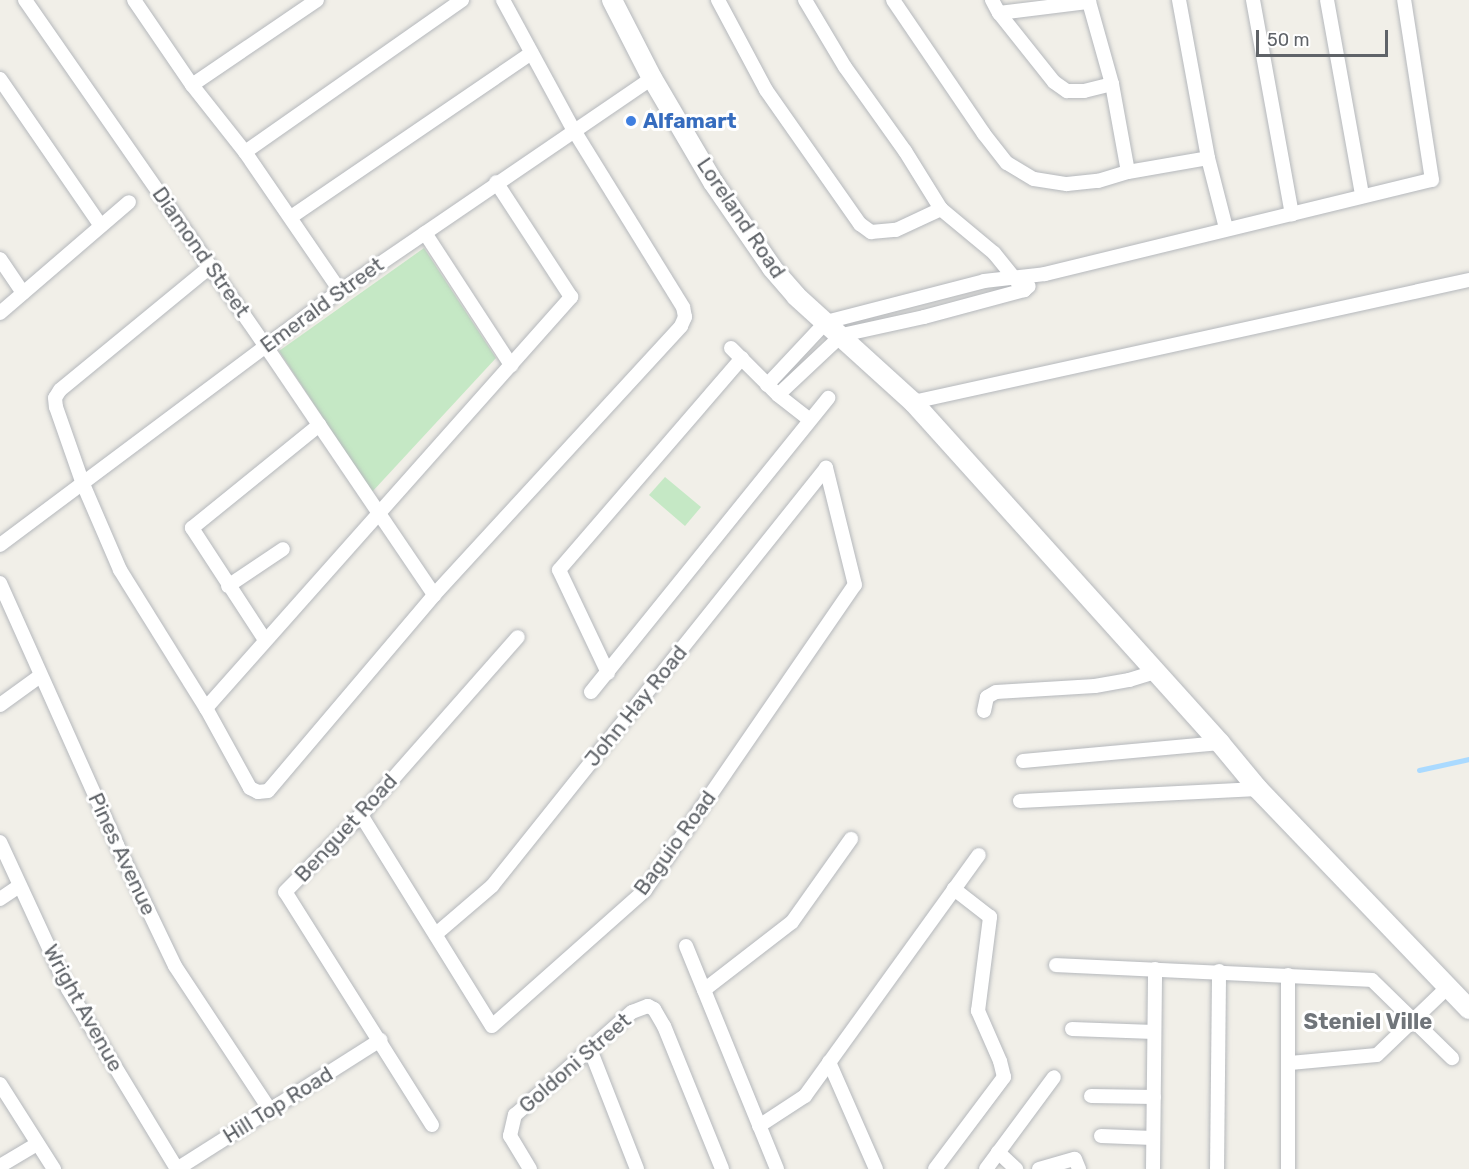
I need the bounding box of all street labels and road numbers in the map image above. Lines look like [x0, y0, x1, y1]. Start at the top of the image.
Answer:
street label: Loreland Road [691, 153, 791, 283]
street label: Diamond Street [147, 182, 255, 322]
street label: Emerald Street [256, 252, 388, 358]
street label: John Hay Road [579, 640, 693, 772]
street label: Benguet Road [290, 769, 402, 887]
street label: Baguio Road [629, 786, 721, 900]
street label: Pines Avenue [83, 789, 161, 919]
street label: Wright Avenue [38, 940, 128, 1076]
street label: Goldoni Street [514, 1008, 636, 1118]
street label: Hill Top Road [218, 1061, 338, 1149]

